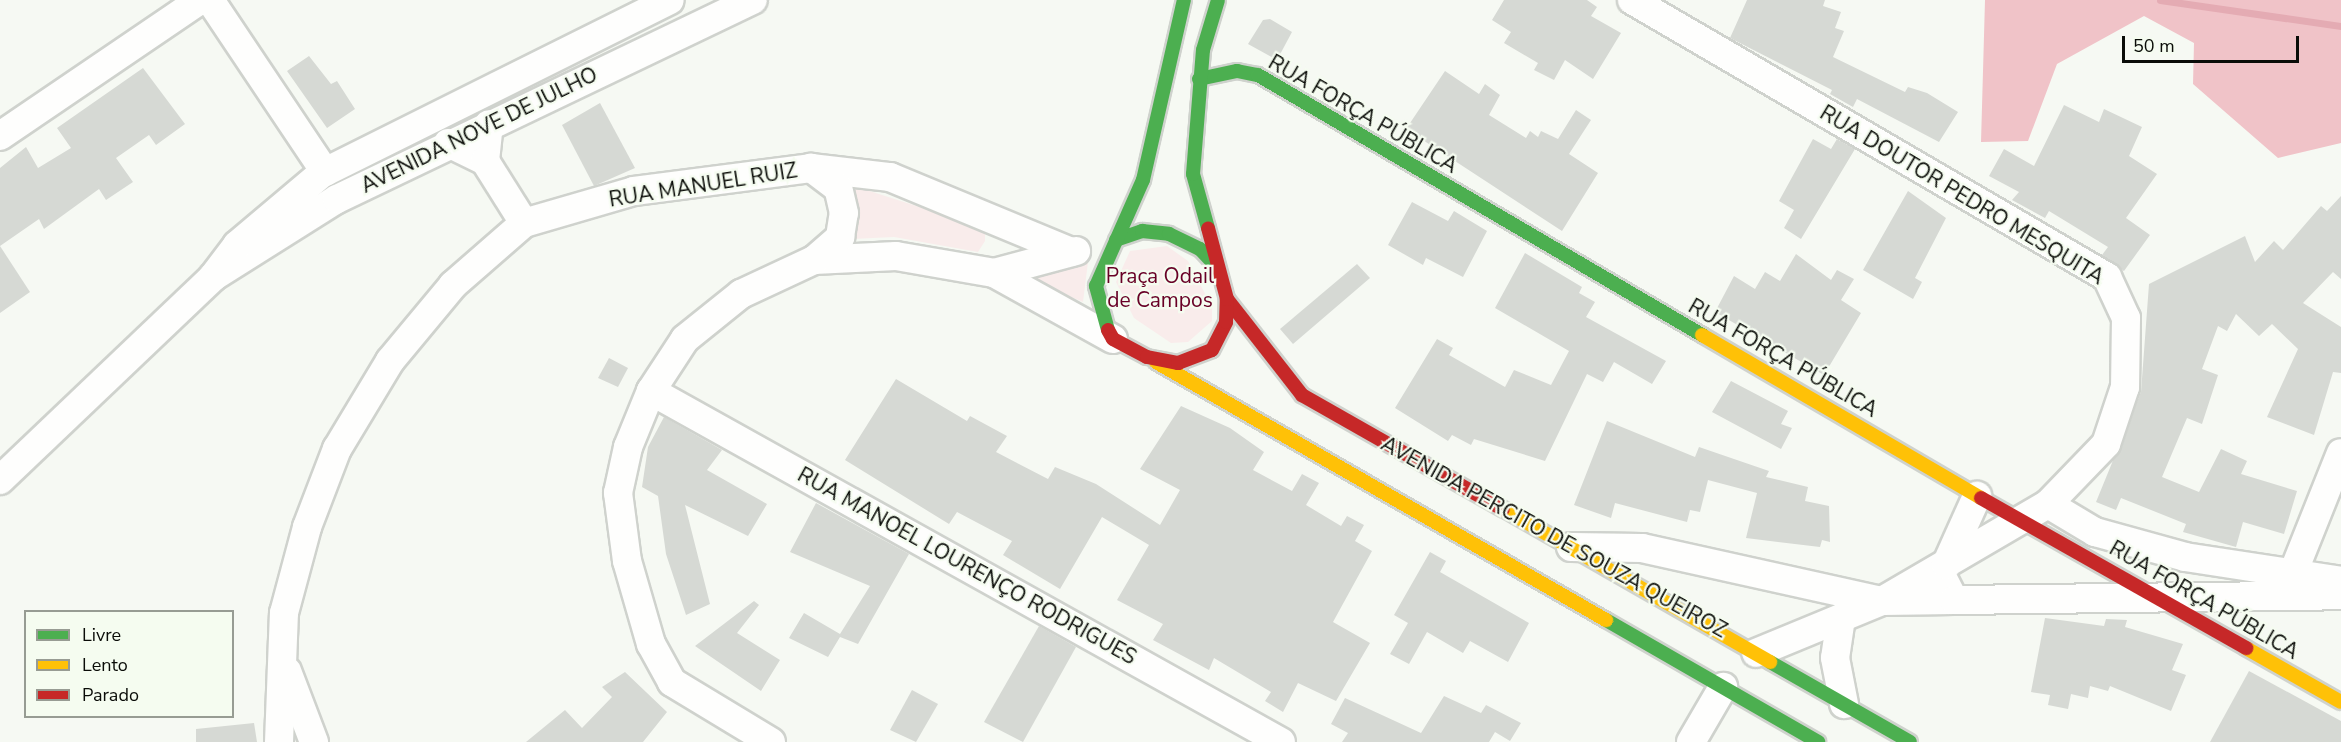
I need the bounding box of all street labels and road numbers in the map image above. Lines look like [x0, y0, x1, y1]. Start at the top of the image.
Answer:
street label: RUA FORÇA PÚBLICA [1264, 50, 1462, 178]
street label: AVENIDA NOVE DE JULHO [357, 62, 601, 198]
street label: RUA DOUTOR PEDRO MESQUITA [1815, 100, 2109, 290]
street label: RUA MANUEL RUIZ [607, 158, 799, 212]
street label: RUA FORÇA PÚBLICA [1684, 294, 1882, 422]
street label: AVENIDA PERCITO DE SOUZA QUEIROZ [1377, 431, 1731, 643]
street label: RUA MANOEL LOURENÇO RODRIGUES [793, 462, 1141, 670]
street label: RUA FORÇA PÚBLICA [2105, 536, 2303, 664]

